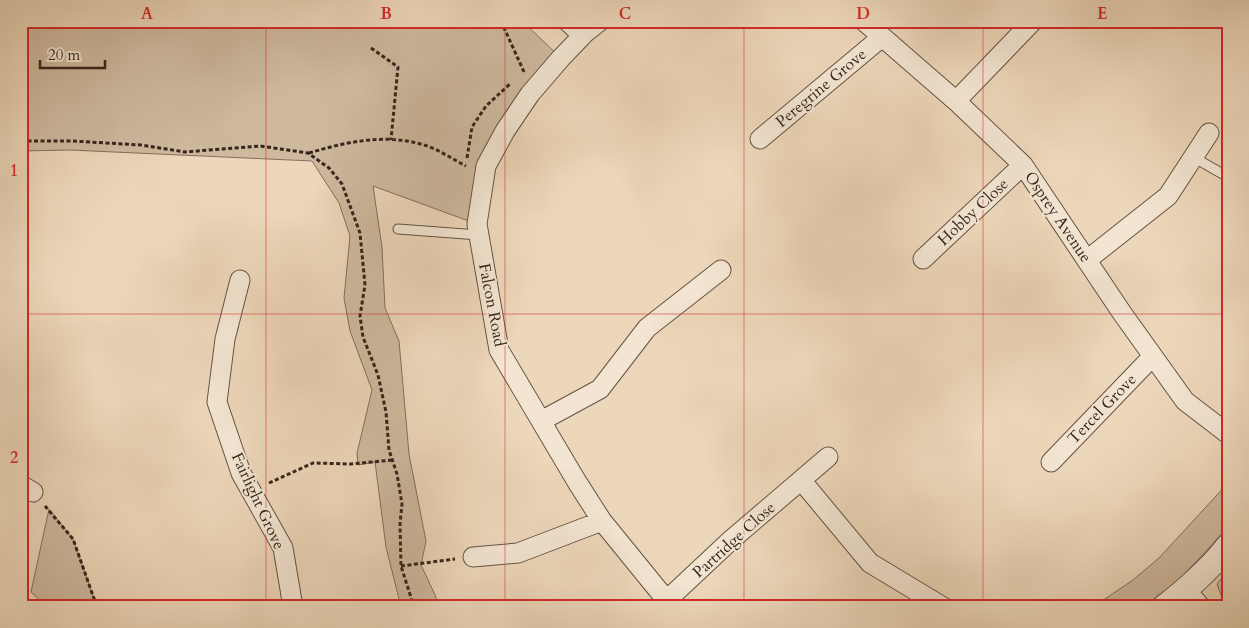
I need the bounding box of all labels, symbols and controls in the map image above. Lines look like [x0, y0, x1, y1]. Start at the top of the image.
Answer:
text: A [141, 3, 153, 25]
text: B [380, 3, 392, 25]
text: C [619, 3, 631, 25]
text: D [856, 3, 870, 25]
text: E [1097, 3, 1107, 25]
scale bar [40, 38, 105, 70]
street label: Peregrine Grove [771, 43, 871, 133]
text: 20 m [48, 45, 80, 65]
text: 1 [10, 160, 18, 182]
street label: Osprey Avenue [1019, 167, 1097, 267]
street label: Hobby Close [933, 173, 1013, 251]
street label: Falcon Road [473, 261, 511, 349]
street label: Tercel Grove [1063, 369, 1141, 449]
text: 2 [10, 447, 18, 469]
street label: Fairlight Grove [226, 449, 290, 553]
street label: Partridge Close [688, 497, 780, 583]

